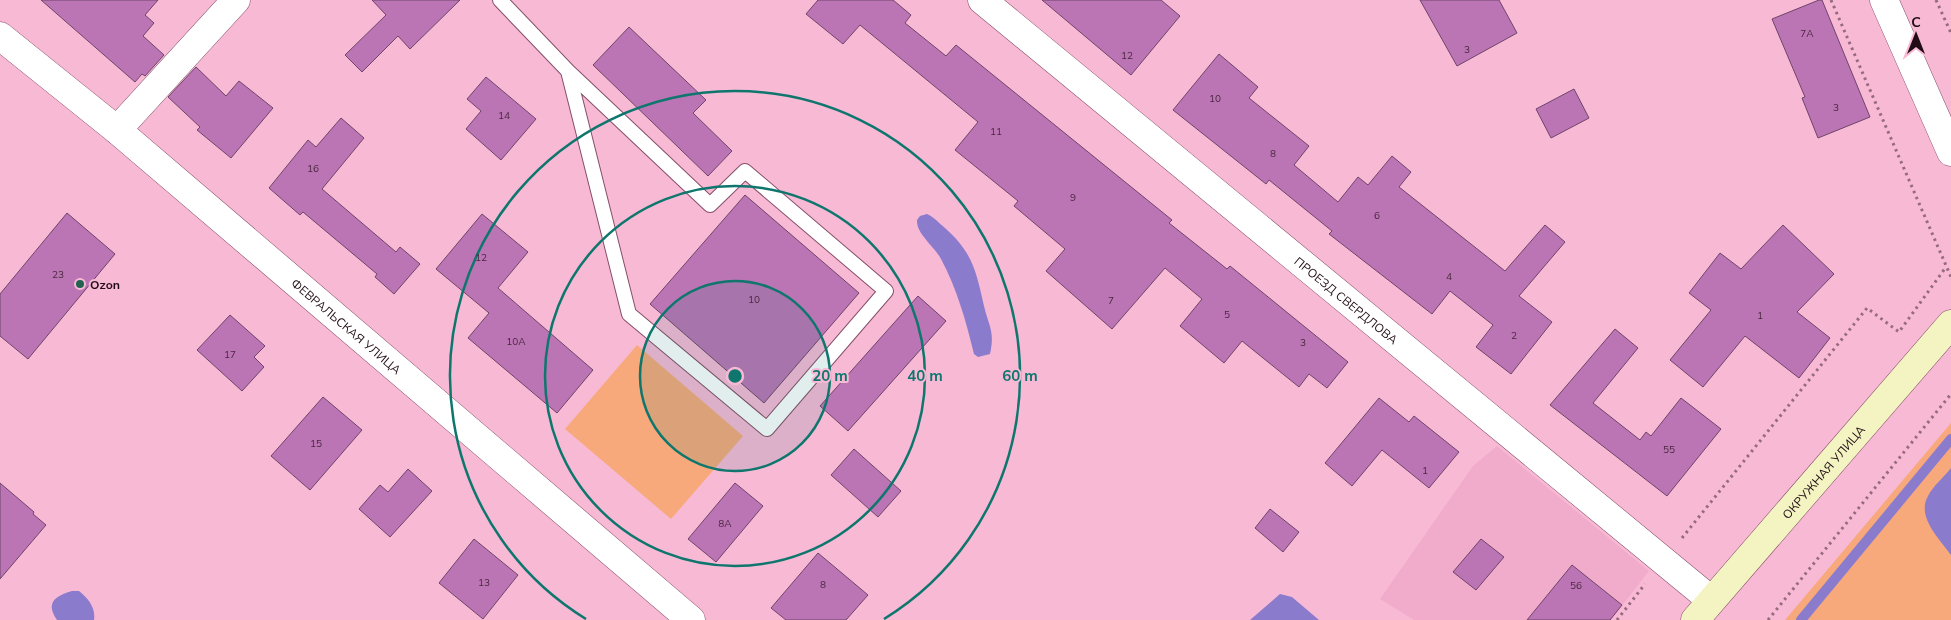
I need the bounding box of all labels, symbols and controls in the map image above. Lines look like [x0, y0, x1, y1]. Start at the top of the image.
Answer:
north arrow [1891, 10, 1941, 60]
text: С [1911, 13, 1921, 31]
house number: 7А [1800, 27, 1814, 40]
house number: 3 [1464, 43, 1470, 56]
house number: 12 [1121, 49, 1133, 62]
house number: 10 [1209, 92, 1221, 105]
house number: 3 [1833, 101, 1839, 114]
house number: 14 [498, 109, 510, 122]
house number: 11 [990, 125, 1002, 138]
house number: 8 [1270, 147, 1276, 160]
house number: 16 [307, 162, 319, 175]
house number: 9 [1070, 191, 1076, 204]
house number: 6 [1374, 209, 1380, 222]
house number: 12 [475, 251, 487, 264]
street label: ПРОЕЗД СВЕРДЛОВА [1292, 253, 1401, 347]
house number: 23 [52, 268, 64, 281]
house number: 4 [1446, 270, 1452, 283]
street label: ФЕВРАЛЬСКАЯ УЛИЦА [289, 275, 405, 377]
place label: Ozon [90, 277, 120, 292]
marker: Ozon [74, 278, 86, 290]
house number: 10 [748, 293, 760, 306]
house number: 7 [1108, 294, 1114, 307]
house number: 5 [1224, 308, 1230, 321]
house number: 1 [1757, 309, 1763, 322]
house number: 2 [1511, 329, 1517, 342]
house number: 10А [506, 335, 526, 348]
house number: 3 [1300, 336, 1306, 349]
house number: 17 [224, 348, 236, 361]
text: 20 m [812, 366, 848, 385]
text: 40 m [907, 366, 943, 385]
text: 60 m [1002, 366, 1038, 385]
centre of rings [726, 367, 744, 385]
street label: ОКРУЖНАЯ УЛИЦА [1779, 422, 1868, 522]
house number: 15 [310, 437, 322, 450]
house number: 55 [1663, 443, 1675, 456]
house number: 1 [1422, 464, 1428, 477]
house number: 8А [718, 517, 732, 530]
house number: 13 [478, 576, 490, 589]
house number: 8 [820, 578, 826, 591]
house number: 56 [1570, 579, 1582, 592]

